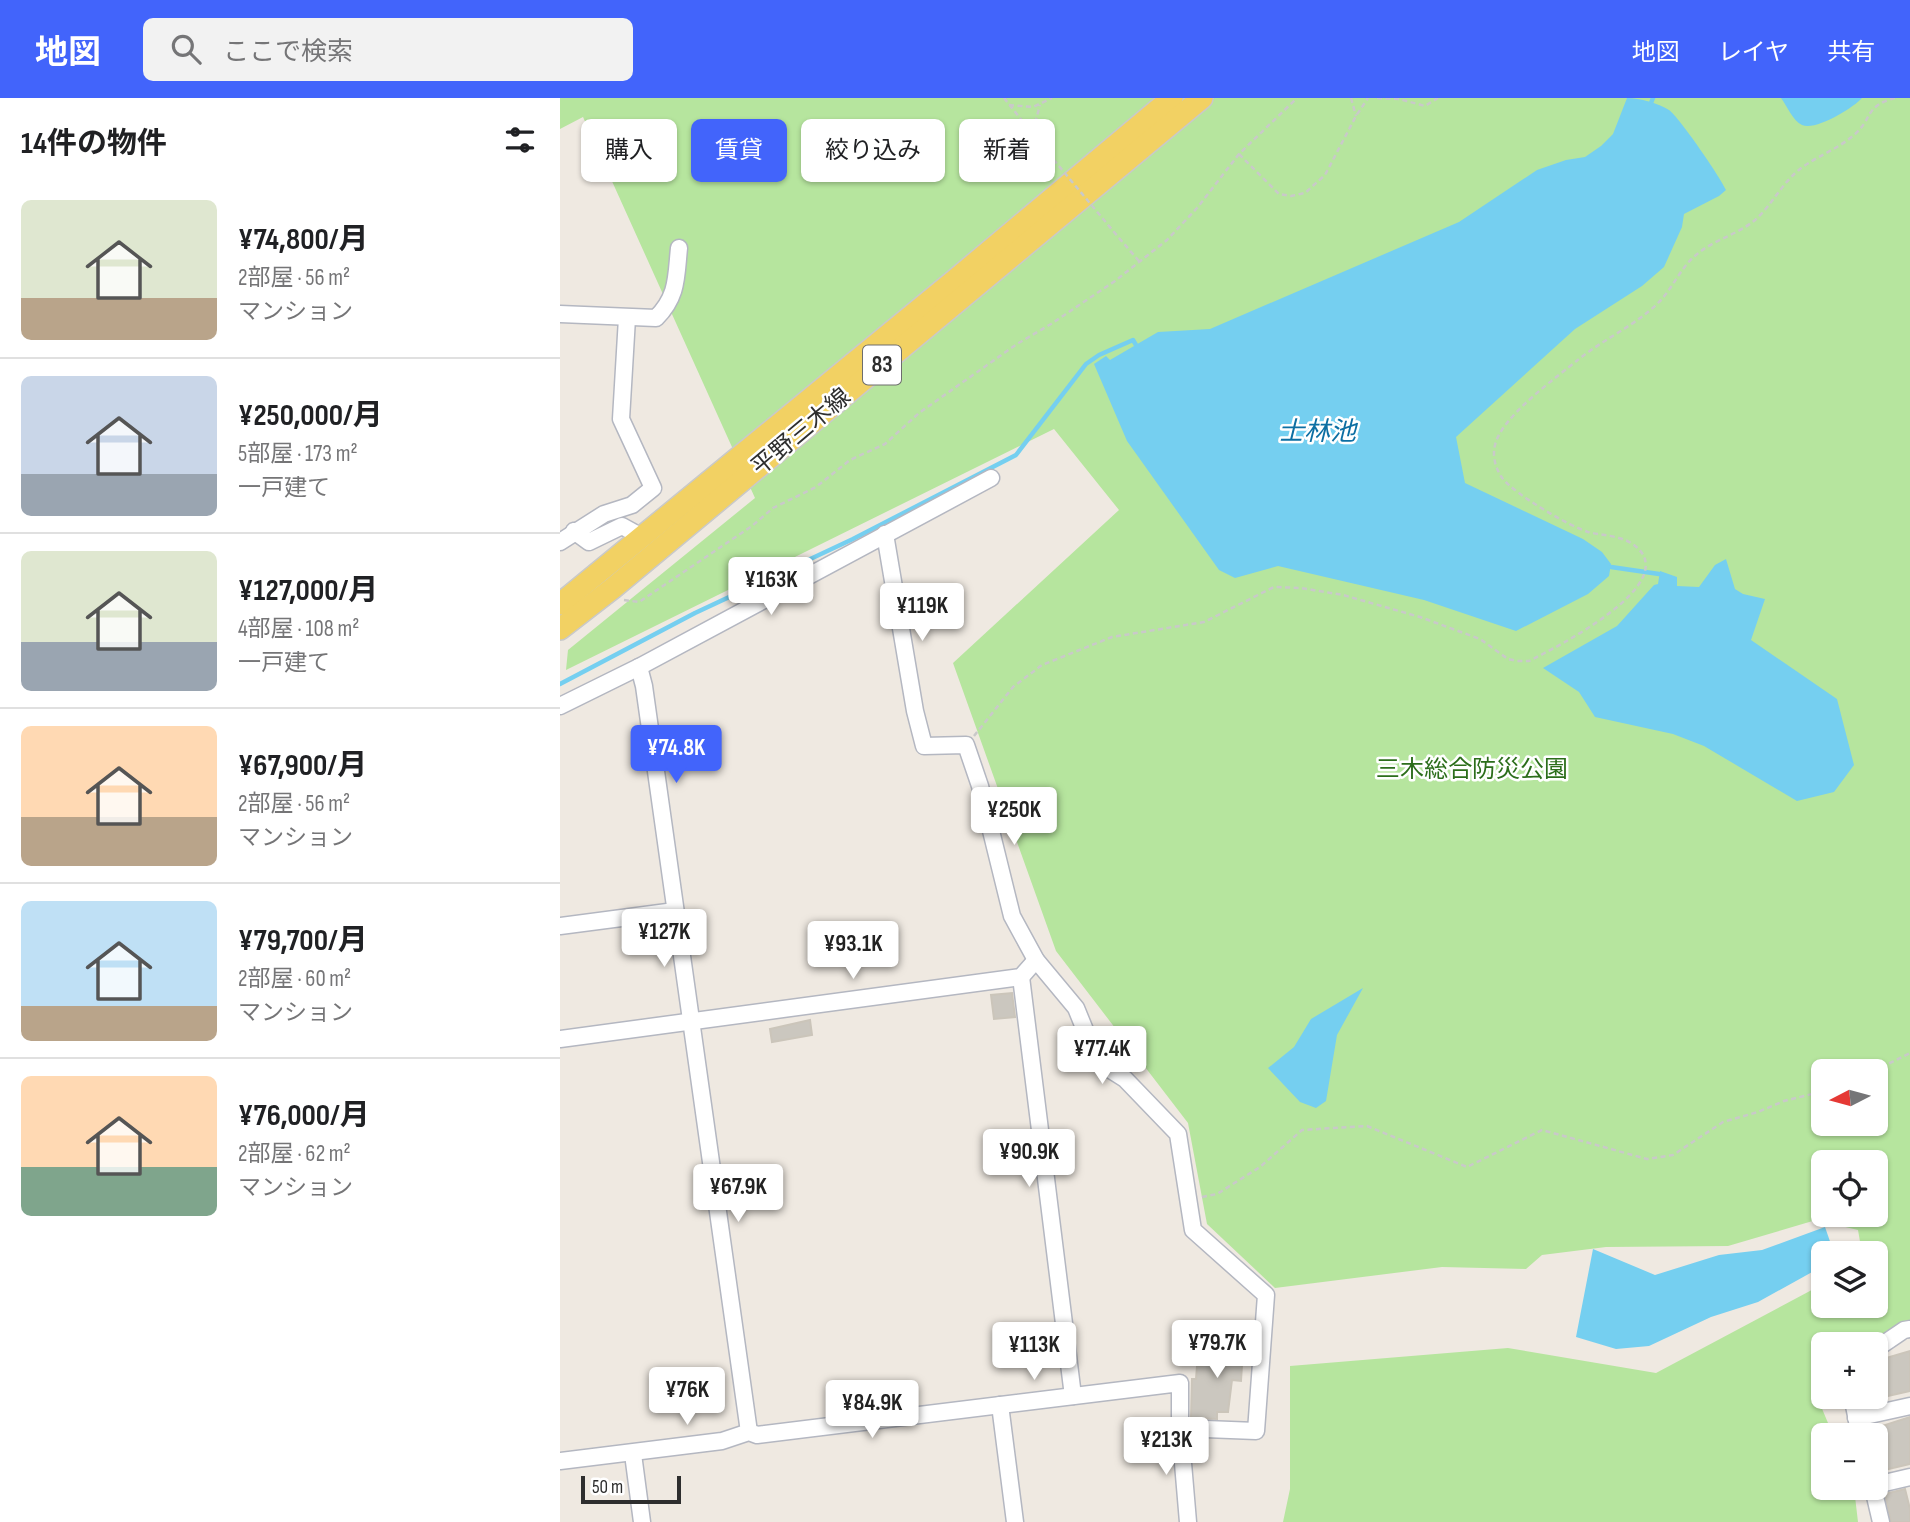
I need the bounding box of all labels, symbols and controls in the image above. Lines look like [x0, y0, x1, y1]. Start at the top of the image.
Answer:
search box [143, 18, 633, 81]
icon: search [167, 30, 205, 68]
text: 地図 [35, 33, 101, 73]
text: ここで検索 [223, 37, 353, 68]
text: 地図 [1632, 38, 1680, 67]
text: レイヤ [1718, 38, 1789, 67]
text: 共有 [1827, 38, 1875, 67]
chip: 購入 [581, 119, 677, 182]
chip: 賃貸 [691, 119, 787, 182]
chip: 絞り込み [801, 119, 945, 182]
chip: 新着 [959, 119, 1055, 182]
icon: filters [501, 121, 539, 159]
text: 14件の物件 [21, 126, 167, 162]
text: ¥74,800/月 [238, 222, 369, 258]
icon: home [77, 228, 161, 312]
text: 2部屋 · 56 m² [238, 264, 350, 292]
text: マンション [238, 298, 353, 326]
road number: 83 [863, 346, 901, 384]
street label: 平野三木線 [746, 382, 856, 482]
text: ¥250,000/月 [238, 398, 383, 434]
icon: home [77, 404, 161, 488]
water label: 士林池 [1278, 417, 1359, 448]
text: 5部屋 · 173 m² [238, 440, 358, 468]
text: 一戸建て [238, 474, 330, 502]
pin: ¥163K [722, 558, 820, 617]
text: ¥163K [744, 566, 798, 594]
text: ¥127,000/月 [238, 573, 378, 609]
icon: home [77, 579, 161, 663]
pin: ¥119K [873, 584, 971, 643]
text: ¥119K [896, 592, 948, 620]
text: 4部屋 · 108 m² [238, 615, 359, 643]
text: 一戸建て [238, 649, 330, 677]
pin: ¥74.8K [619, 726, 733, 785]
text: ¥74.8K [647, 734, 705, 762]
text: ¥67,900/月 [238, 748, 367, 784]
icon: home [77, 754, 161, 838]
park label: 三木総合防災公園 [1376, 755, 1568, 784]
pin: ¥250K [965, 788, 1063, 847]
text: 2部屋 · 56 m² [238, 790, 350, 818]
text: ¥250K [987, 796, 1041, 824]
text: マンション [238, 824, 353, 852]
pin: ¥127K [615, 910, 713, 969]
text: ¥127K [638, 918, 690, 946]
pin: ¥93.1K [796, 922, 910, 981]
text: ¥79,700/月 [238, 923, 368, 959]
icon: home [77, 929, 161, 1013]
text: ¥93.1K [824, 930, 882, 958]
text: 2部屋 · 60 m² [238, 965, 351, 993]
text: マンション [238, 999, 353, 1027]
pin: ¥77.4K [1045, 1026, 1159, 1086]
text: ¥77.4K [1073, 1035, 1131, 1063]
north arrow [1811, 1059, 1888, 1136]
map controls [1811, 1059, 1888, 1500]
text: ¥76,000/月 [238, 1098, 370, 1134]
icon: home [77, 1104, 161, 1188]
pin: ¥90.9K [972, 1130, 1086, 1189]
text: ¥90.9K [999, 1138, 1059, 1166]
text: 2部屋 · 62 m² [238, 1140, 351, 1168]
button: locate [1811, 1150, 1888, 1227]
pin: ¥67.9K [681, 1164, 795, 1224]
text: ¥67.9K [709, 1173, 767, 1201]
text: マンション [238, 1174, 353, 1202]
button: layers [1811, 1241, 1888, 1318]
pin: ¥79.7K [1160, 1320, 1274, 1380]
pin: ¥113K [985, 1322, 1083, 1382]
text: ¥79.7K [1188, 1329, 1246, 1357]
text: ¥113K [1008, 1331, 1060, 1359]
button: + [1811, 1332, 1888, 1409]
pin: ¥76K [646, 1368, 728, 1427]
text: ¥76K [665, 1376, 709, 1404]
pin: ¥84.9K [815, 1380, 929, 1440]
text: ¥84.9K [842, 1389, 902, 1417]
pin: ¥213K [1117, 1418, 1215, 1477]
button: − [1811, 1423, 1888, 1500]
text: ¥213K [1140, 1426, 1192, 1454]
scale bar [581, 1473, 681, 1505]
text: 50 m [592, 1476, 623, 1499]

